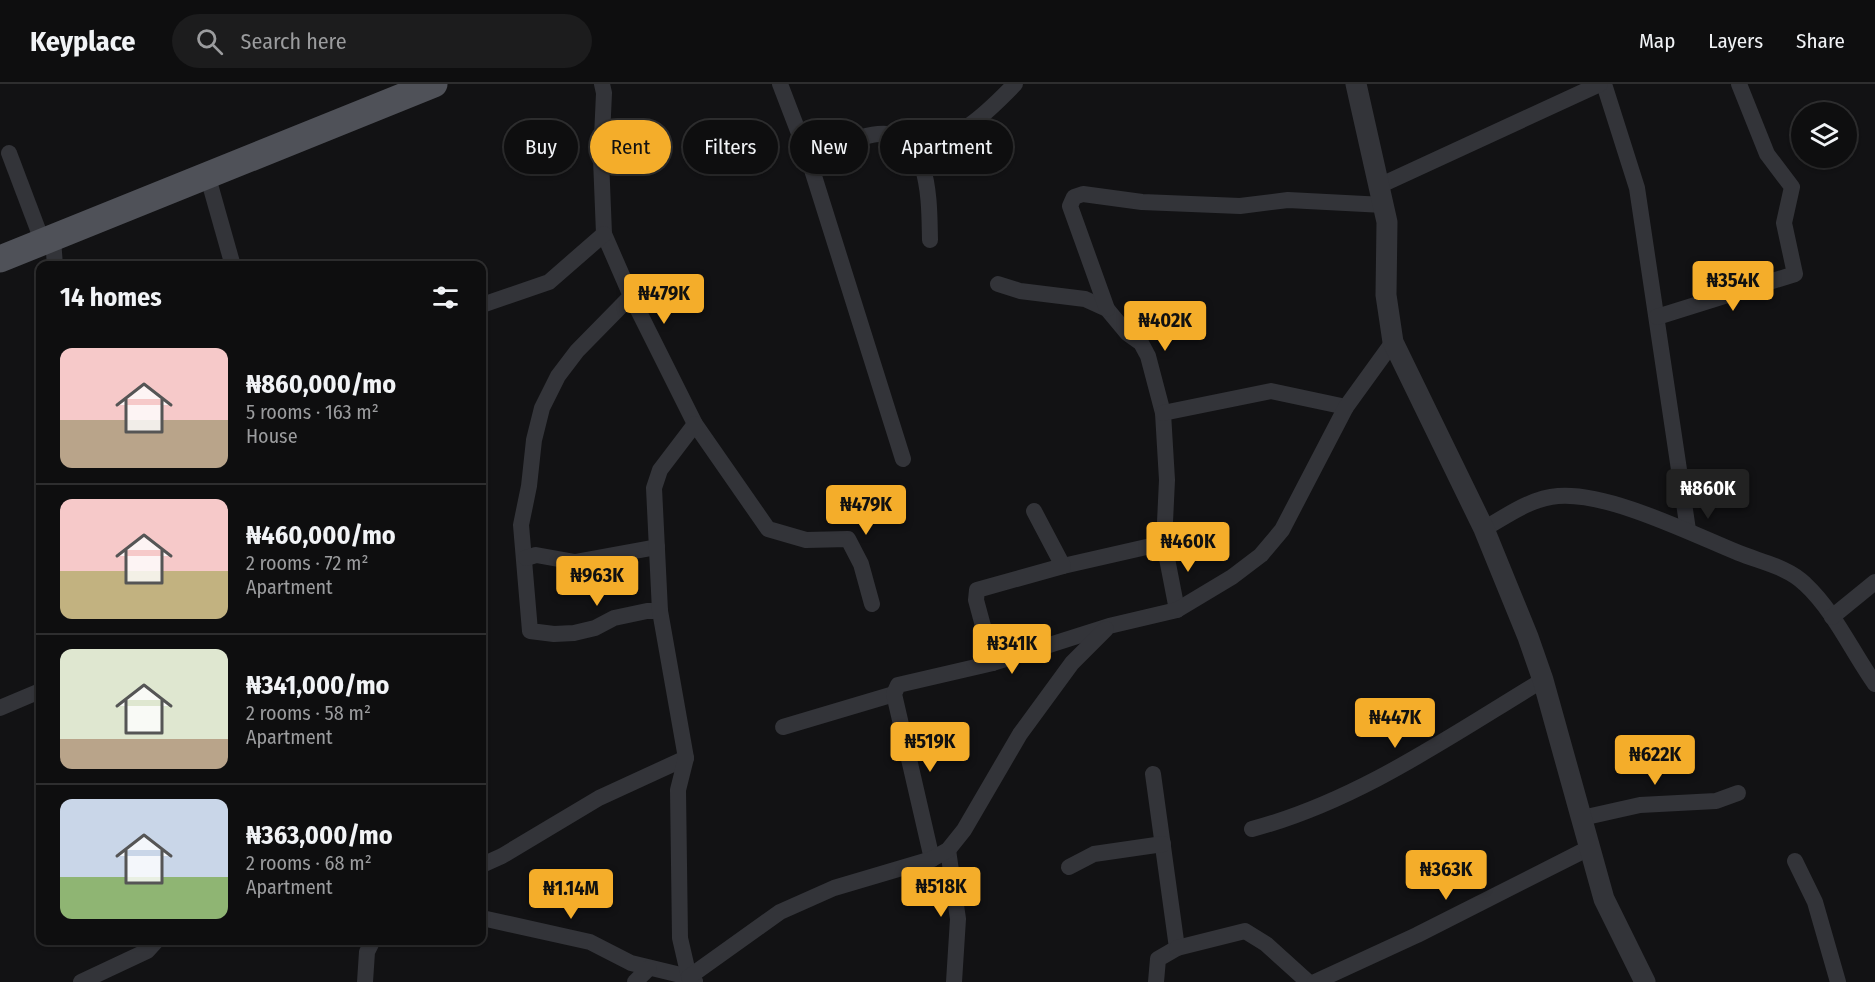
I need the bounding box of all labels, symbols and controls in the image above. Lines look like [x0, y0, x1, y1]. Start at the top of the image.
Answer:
search box [172, 14, 592, 68]
text: Keyplace [30, 25, 136, 58]
icon: search [193, 25, 226, 58]
text: Search here [241, 28, 347, 55]
text: Map [1639, 28, 1675, 54]
text: Layers [1708, 28, 1763, 54]
text: Share [1796, 28, 1845, 54]
map controls [1791, 102, 1857, 168]
button: layers [1791, 102, 1857, 168]
chip: Buy [504, 120, 578, 174]
chip: Rent [590, 120, 671, 174]
chip: Filters [683, 120, 778, 174]
chip: New [790, 120, 868, 174]
chip: Apartment [880, 120, 1013, 174]
pin: ₦354K [1691, 261, 1775, 312]
text: ₦354K [1707, 268, 1759, 292]
pin: ₦479K [622, 274, 706, 325]
icon: filters [429, 281, 462, 314]
text: ₦479K [638, 281, 690, 305]
text: 14 homes [60, 282, 162, 313]
pin: ₦402K [1123, 301, 1207, 352]
text: ₦402K [1138, 308, 1192, 332]
text: ₦860,000/mo [246, 369, 396, 400]
icon: home [108, 372, 180, 444]
text: 5 rooms · 163 m² [246, 400, 379, 424]
text: House [246, 424, 298, 448]
pin: ₦860K [1666, 469, 1750, 520]
text: ₦860K [1680, 476, 1736, 500]
pin: ₦479K [824, 485, 908, 536]
text: ₦479K [840, 492, 892, 516]
text: ₦460,000/mo [246, 520, 396, 551]
pin: ₦460K [1146, 522, 1230, 573]
icon: home [108, 523, 180, 595]
text: ₦460K [1160, 529, 1216, 553]
text: 2 rooms · 72 m² [246, 551, 368, 575]
pin: ₦963K [555, 556, 639, 607]
text: ₦963K [570, 563, 624, 587]
text: Apartment [246, 575, 333, 599]
pin: ₦341K [970, 624, 1054, 675]
text: ₦341K [987, 631, 1037, 655]
text: ₦341,000/mo [246, 670, 389, 701]
icon: home [108, 673, 180, 745]
pin: ₦447K [1353, 698, 1437, 749]
text: 2 rooms · 58 m² [246, 701, 371, 725]
text: ₦447K [1369, 705, 1421, 729]
pin: ₦519K [888, 722, 972, 773]
text: Apartment [246, 725, 333, 749]
text: ₦519K [905, 729, 955, 753]
pin: ₦622K [1613, 735, 1697, 786]
text: ₦622K [1629, 742, 1681, 766]
text: ₦363,000/mo [246, 820, 393, 851]
icon: home [108, 823, 180, 895]
pin: ₦363K [1404, 850, 1488, 901]
text: 2 rooms · 68 m² [246, 851, 372, 875]
text: ₦363K [1420, 857, 1472, 881]
pin: ₦518K [899, 867, 983, 918]
pin: ₦1.14M [522, 869, 620, 920]
text: ₦518K [915, 874, 967, 898]
text: Apartment [246, 875, 333, 899]
text: ₦1.14M [543, 876, 599, 900]

